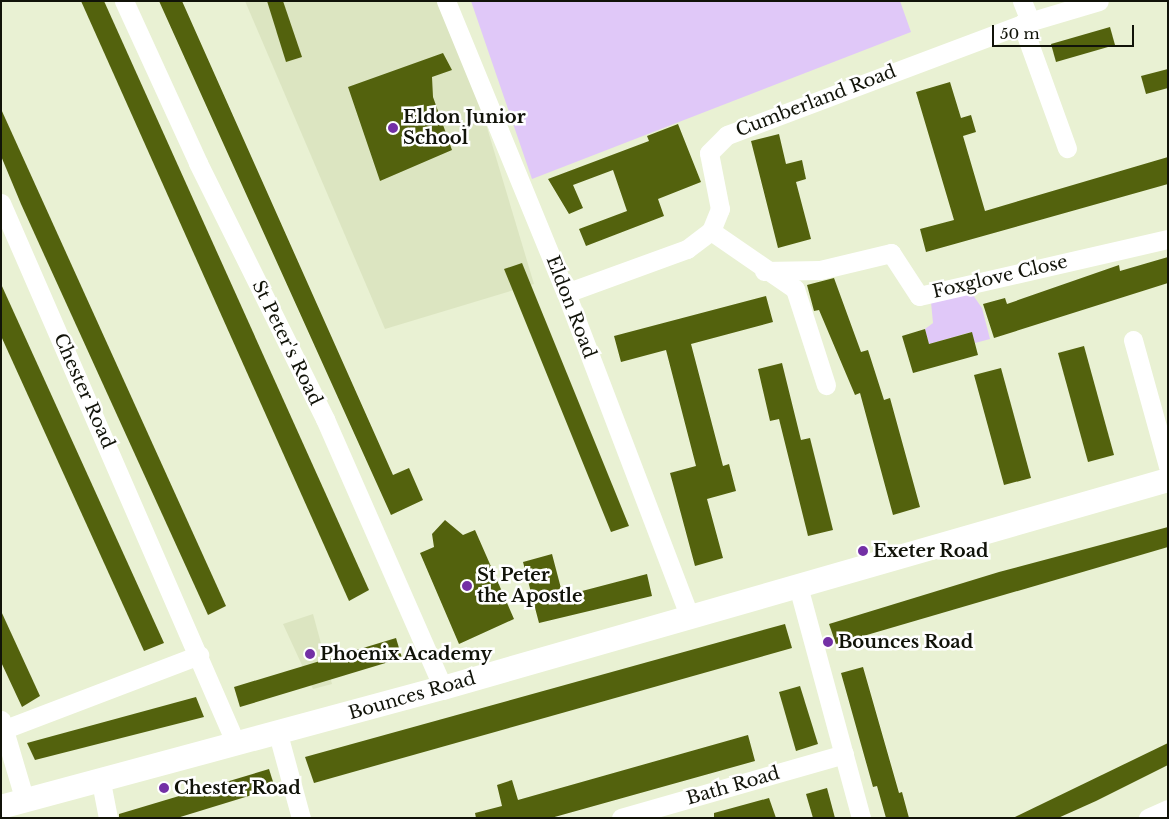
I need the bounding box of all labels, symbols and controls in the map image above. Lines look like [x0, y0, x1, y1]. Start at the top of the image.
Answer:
scale bar [994, 15, 1136, 47]
text: 50 m [1000, 24, 1040, 43]
street label: Cumberland Road [733, 60, 899, 142]
place label: Eldon Junior School [403, 107, 526, 150]
marker: Eldon Junior School [387, 122, 399, 134]
street label: Foxglove Close [930, 251, 1070, 303]
street label: Eldon Road [542, 253, 600, 361]
street label: St Peter's Road [247, 277, 327, 409]
street label: Chester Road [49, 330, 119, 452]
place label: Exeter Road [873, 540, 989, 562]
marker: Exeter Road [857, 545, 869, 557]
place label: St Peter the Apostle [477, 565, 583, 608]
marker: St Peter the Apostle [461, 580, 473, 592]
place label: Bounces Road [838, 631, 973, 653]
marker: Bounces Road [822, 636, 834, 648]
place label: Phoenix Academy [320, 643, 493, 665]
marker: Phoenix Academy [304, 648, 316, 660]
street label: Bounces Road [346, 668, 478, 724]
street label: Bath Road [684, 762, 782, 810]
place label: Chester Road [174, 777, 301, 799]
marker: Chester Road [158, 782, 170, 794]

